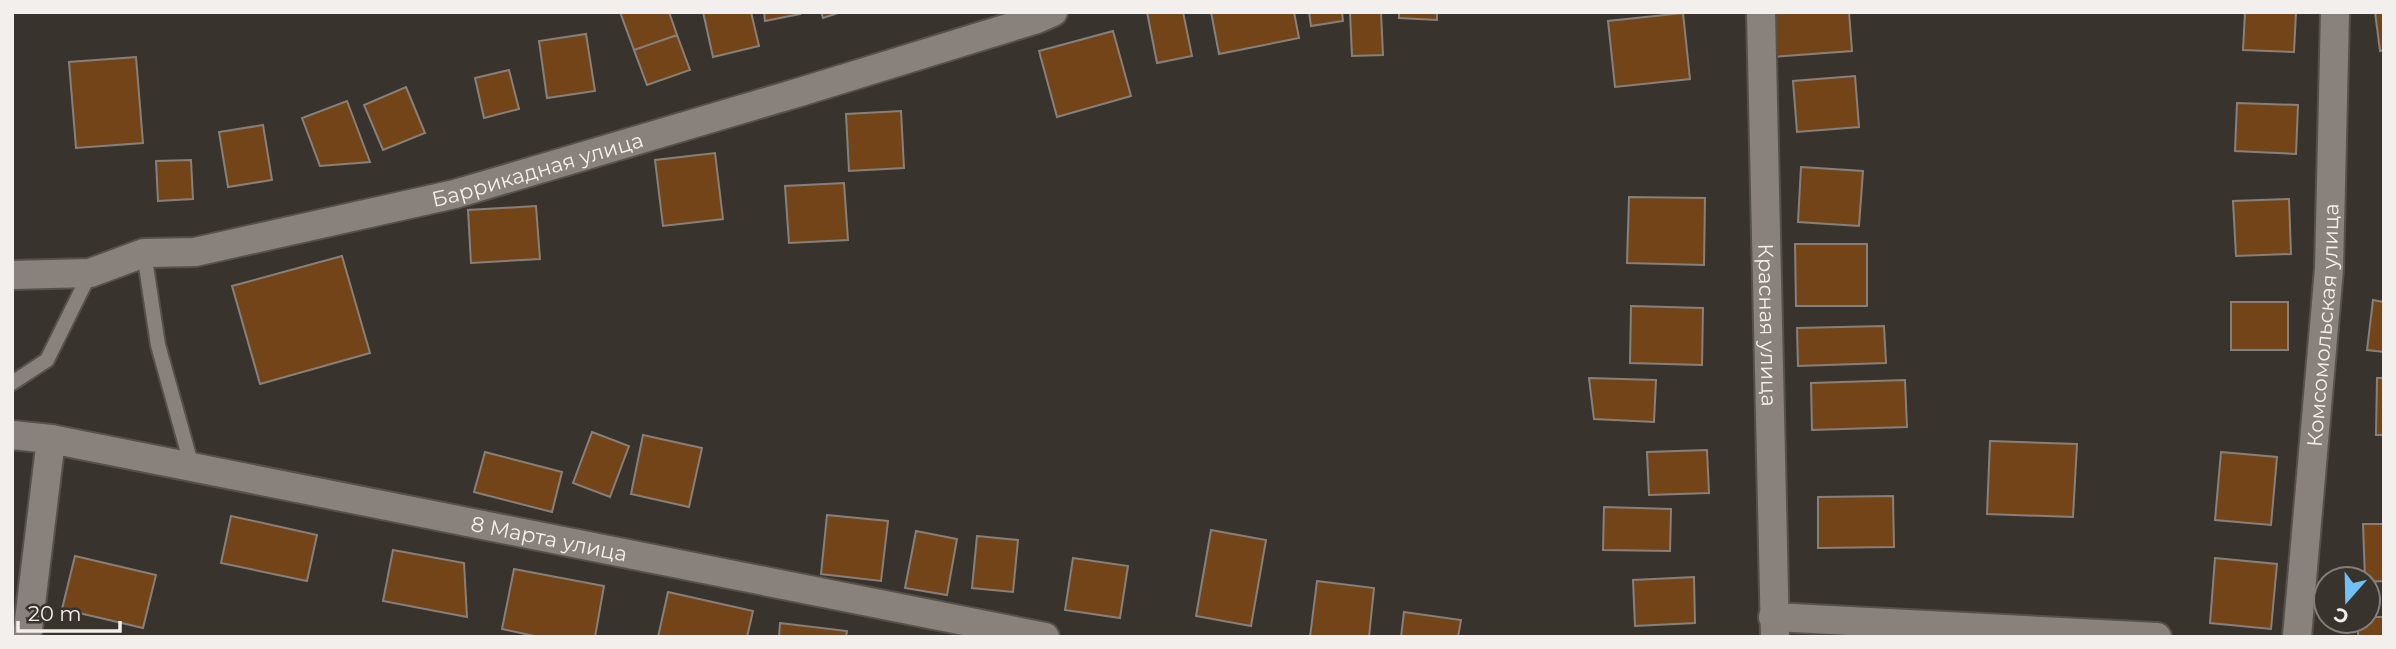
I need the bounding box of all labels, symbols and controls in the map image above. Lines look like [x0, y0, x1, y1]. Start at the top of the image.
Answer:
street label: Баррикадная улица [429, 127, 646, 211]
street label: Комсомольская улица [2301, 203, 2343, 448]
street label: Красная улица [1754, 243, 1782, 407]
street label: 8 Марта улица [469, 510, 629, 566]
north arrow [2312, 565, 2382, 635]
scale bar [18, 590, 119, 634]
text: 20 m [28, 601, 82, 626]
text: С [2331, 602, 2352, 629]

